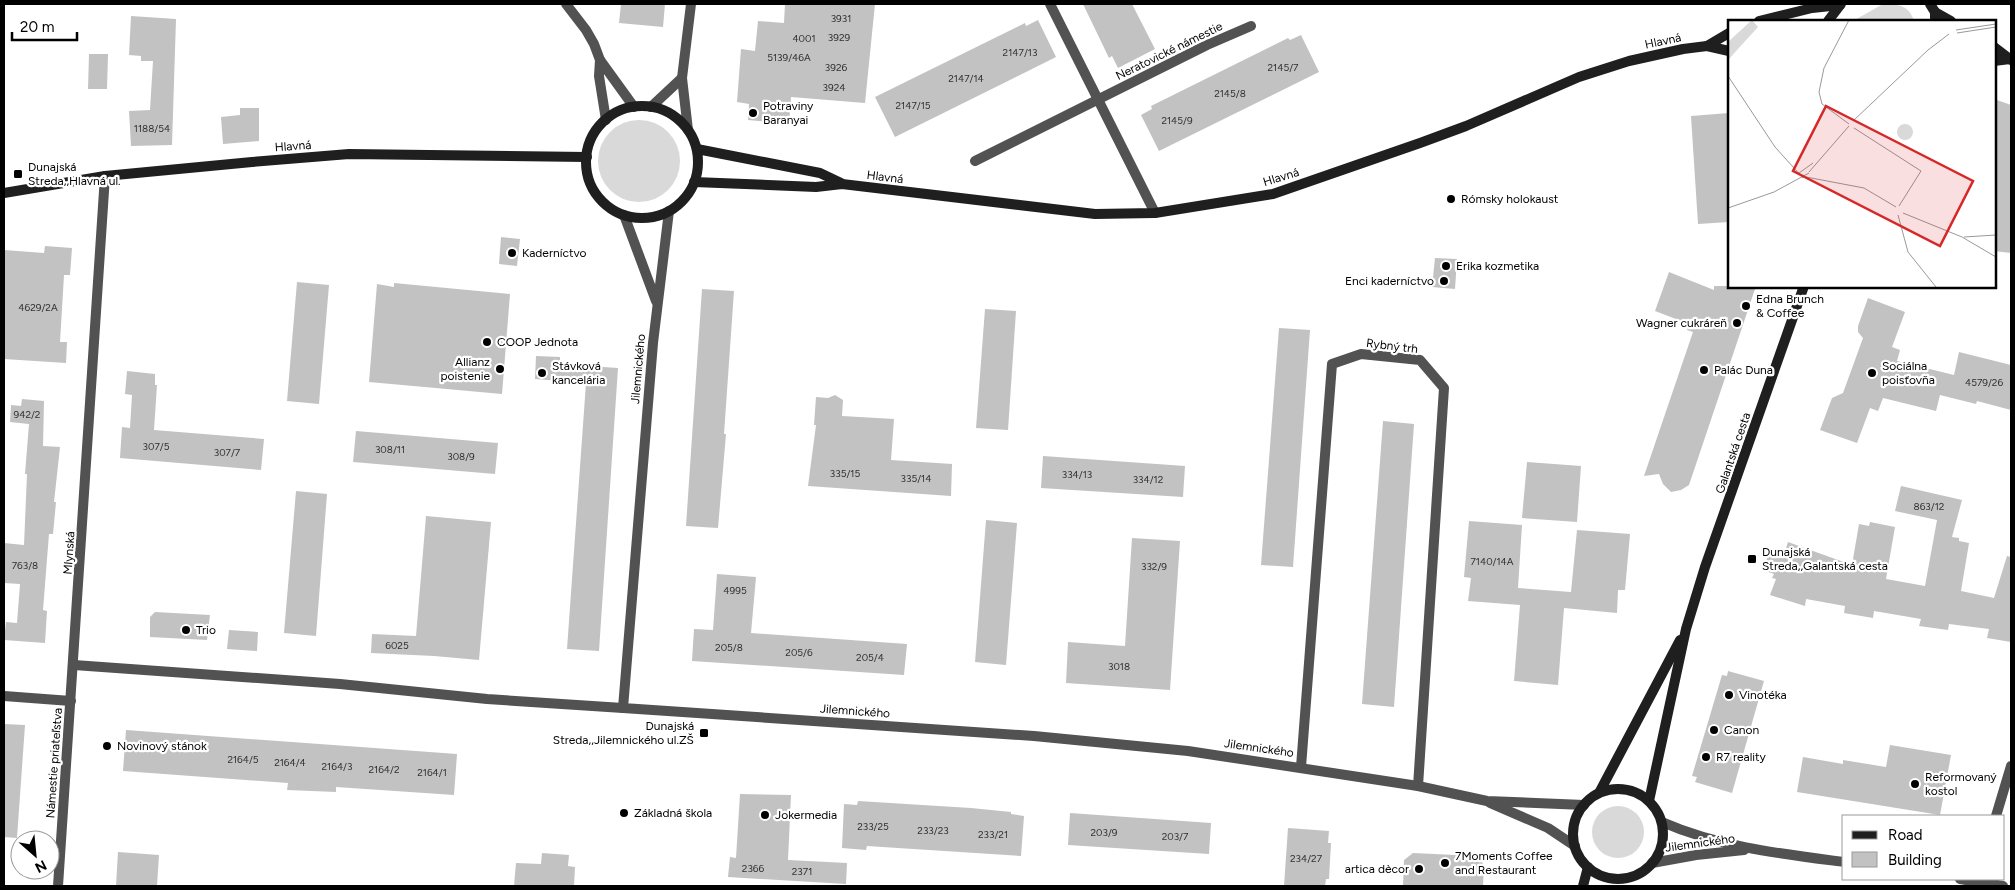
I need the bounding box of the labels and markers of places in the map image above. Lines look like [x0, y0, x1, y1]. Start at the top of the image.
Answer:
place label: Potraviny Baranyai [763, 99, 814, 127]
marker: Potraviny Baranyai [747, 107, 759, 119]
place label: Dunajská Streda,,Hlavná ul. [28, 160, 121, 188]
marker: Dunajská Streda,,Hlavná ul. [12, 168, 24, 180]
place label: Rómsky holokaust [1461, 192, 1559, 206]
marker: Rómsky holokaust [1445, 193, 1457, 205]
place label: Kaderníctvo [522, 246, 587, 260]
marker: Kaderníctvo [506, 247, 518, 259]
place label: Erika kozmetika [1456, 259, 1539, 273]
marker: Erika kozmetika [1440, 260, 1452, 272]
place label: Enci kaderníctvo [1345, 274, 1434, 288]
marker: Enci kaderníctvo [1438, 275, 1450, 287]
place label: Edna Brunch & Coffee [1756, 292, 1824, 320]
marker: Edna Brunch & Coffee [1740, 300, 1752, 312]
place label: Wagner cukráreň [1636, 316, 1727, 330]
marker: Wagner cukráreň [1731, 317, 1743, 329]
place label: COOP Jednota [497, 335, 578, 349]
marker: COOP Jednota [481, 336, 493, 348]
place label: Allianz poistenie [440, 355, 490, 383]
place label: Stávková kancelária [552, 359, 605, 387]
place label: Sociálna poisťovňa [1882, 359, 1935, 387]
marker: Allianz poistenie [494, 363, 506, 375]
place label: Palác Duna [1714, 363, 1773, 377]
marker: Palác Duna [1698, 364, 1710, 376]
marker: Stávková kancelária [536, 367, 548, 379]
marker: Sociálna poisťovňa [1866, 367, 1878, 379]
place label: Dunajská Streda,,Galantská cesta [1762, 545, 1888, 573]
marker: Dunajská Streda,,Galantská cesta [1746, 553, 1758, 565]
place label: Trio [196, 623, 216, 637]
marker: Trio [180, 624, 192, 636]
place label: Vinotéka [1739, 688, 1787, 702]
marker: Vinotéka [1723, 689, 1735, 701]
place label: Dunajská Streda,,Jilemnického ul.ZŠ [553, 719, 694, 747]
place label: Canon [1724, 723, 1759, 737]
marker: Canon [1708, 724, 1720, 736]
marker: Dunajská Streda,,Jilemnického ul.ZŠ [698, 727, 710, 739]
place label: Novinový stánok [117, 739, 207, 753]
marker: Novinový stánok [101, 740, 113, 752]
place label: R7 reality [1716, 750, 1767, 764]
marker: R7 reality [1700, 751, 1712, 763]
place label: Reformovaný kostol [1925, 770, 1997, 798]
marker: Reformovaný kostol [1909, 778, 1921, 790]
place label: Základná škola [634, 806, 712, 820]
marker: Základná škola [618, 807, 630, 819]
place label: Jokermedia [775, 808, 837, 822]
marker: Jokermedia [759, 809, 771, 821]
place label: 7Moments Coffee and Restaurant [1455, 849, 1553, 877]
marker: 7Moments Coffee and Restaurant [1439, 857, 1451, 869]
place label: artica dècor [1345, 862, 1409, 876]
marker: artica dècor [1413, 863, 1425, 875]

